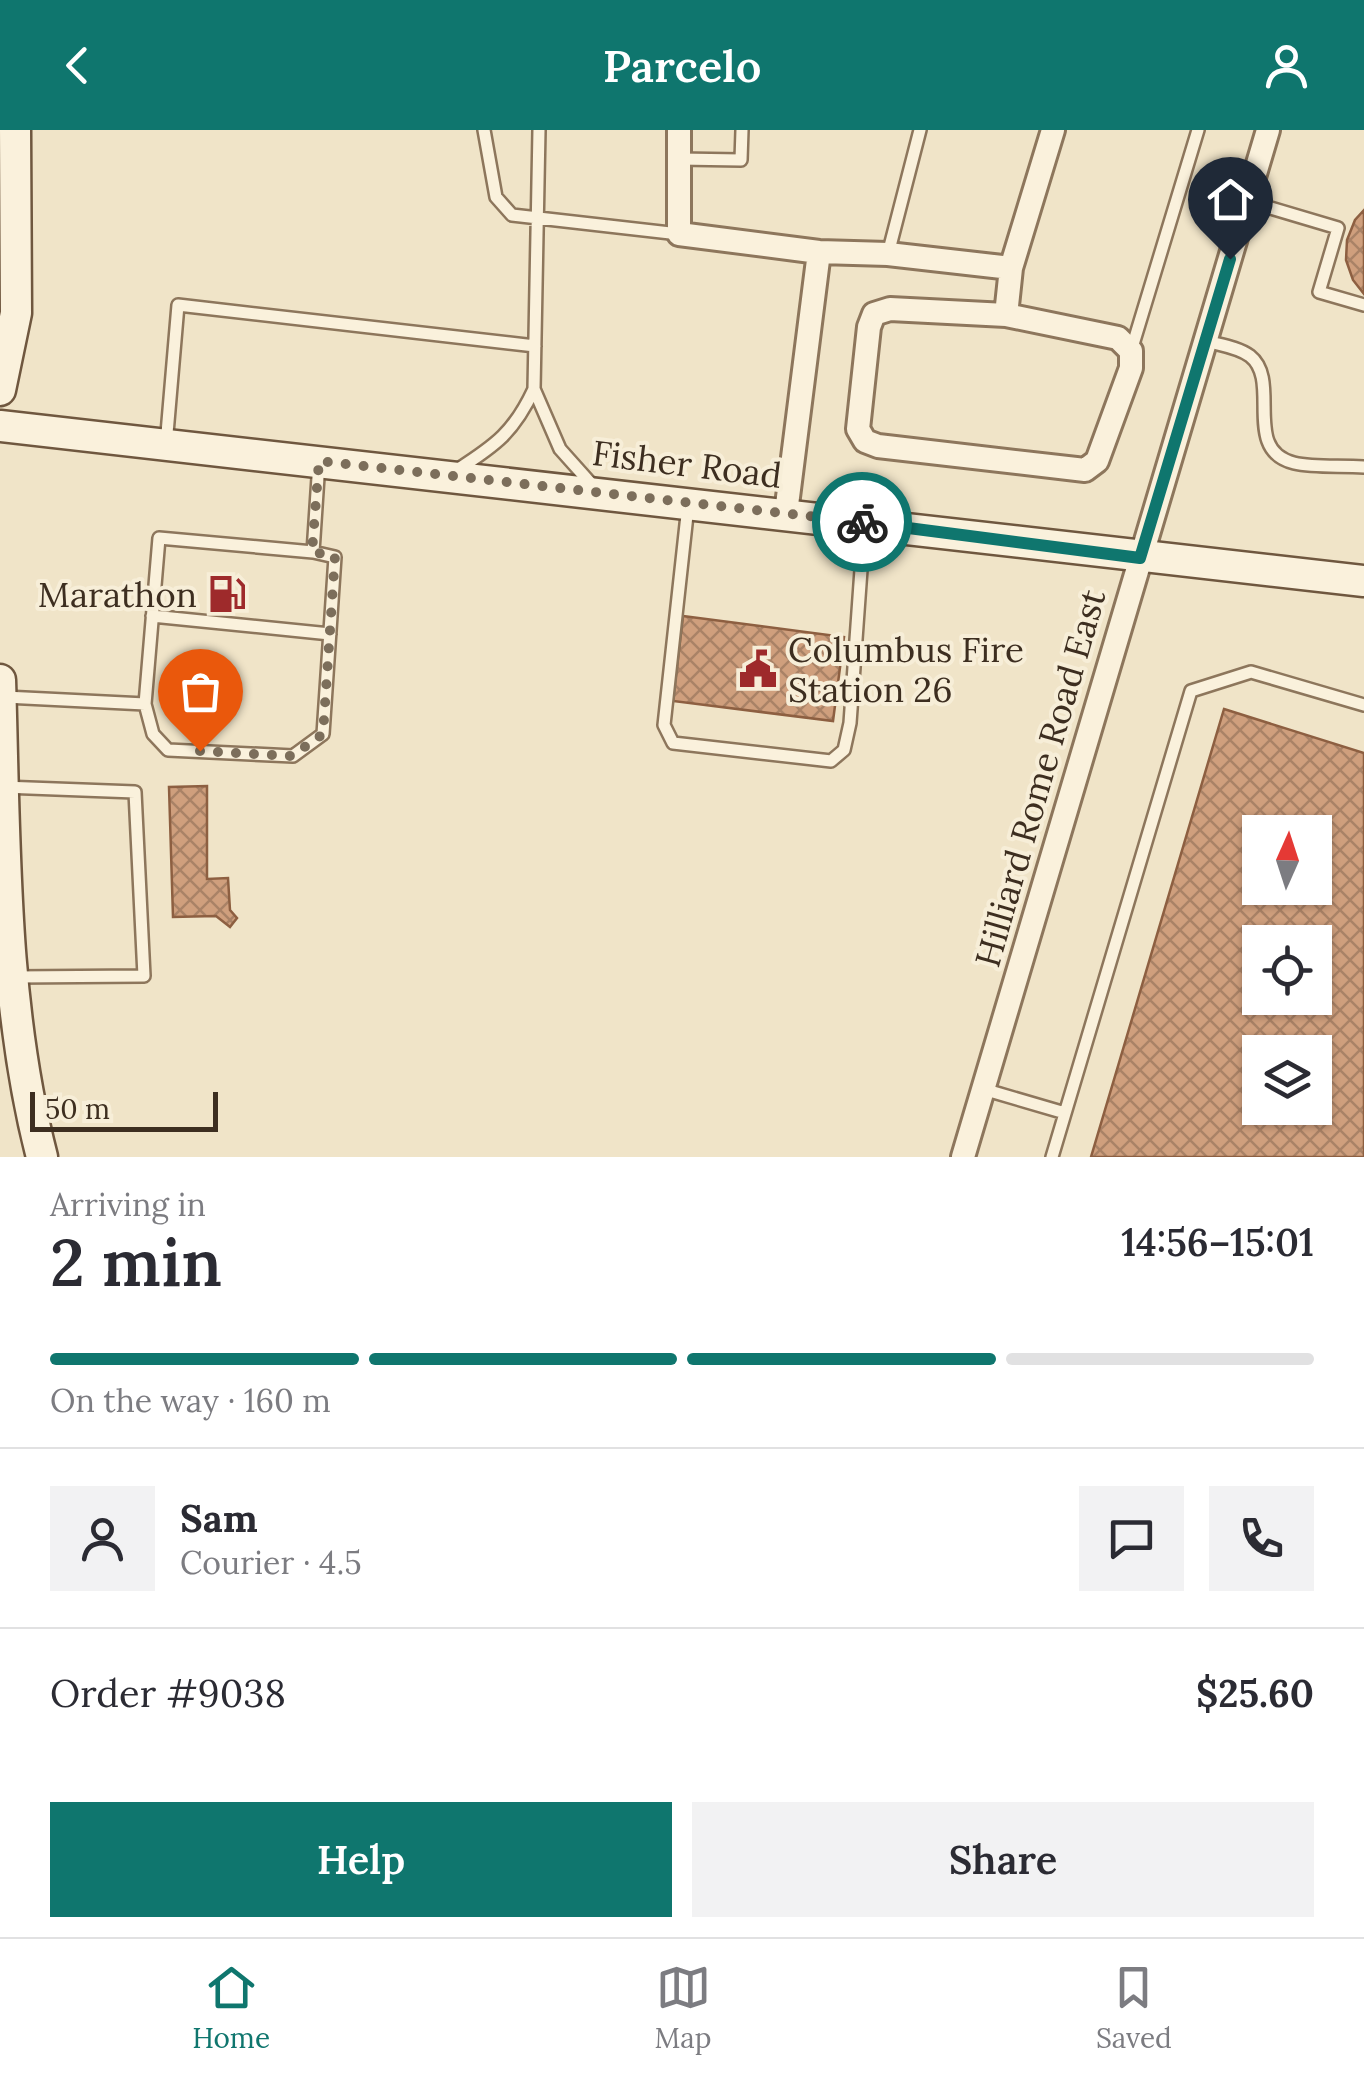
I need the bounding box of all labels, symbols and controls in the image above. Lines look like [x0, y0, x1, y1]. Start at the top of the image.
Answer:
text: Parcelo [603, 37, 761, 94]
icon: back [50, 38, 105, 93]
icon: person [1259, 38, 1314, 93]
pin [1188, 157, 1273, 260]
icon: home [1203, 172, 1258, 227]
street label: Fisher Road [590, 430, 784, 498]
courier [812, 472, 912, 572]
icon: bike [835, 495, 890, 550]
place label: Marathon [38, 572, 197, 617]
fuel station icon: Marathon [206, 573, 248, 615]
street label: Hilliard Rome Road East [965, 584, 1116, 972]
place label: Columbus Fire Station 26 [788, 627, 1024, 712]
public building icon: Columbus Fire Station 26 [737, 648, 779, 690]
pin [158, 649, 243, 752]
icon: bag [173, 664, 228, 719]
north arrow [1242, 815, 1332, 905]
map controls [1242, 815, 1332, 1125]
button: locate [1242, 925, 1332, 1015]
button: layers [1242, 1035, 1332, 1125]
scale bar [30, 1087, 218, 1131]
text: 50 m [45, 1091, 110, 1127]
text: Arriving in [50, 1184, 206, 1225]
text: 14:56–15:01 [1121, 1218, 1314, 1266]
text: 2 min [50, 1221, 222, 1304]
text: On the way · 160 m [50, 1380, 331, 1421]
button: person [50, 1486, 155, 1591]
button: chat [1079, 1486, 1184, 1591]
button: phone [1209, 1486, 1314, 1591]
text: Sam [180, 1494, 258, 1542]
text: Courier · 4.5 [180, 1542, 362, 1583]
text: Order #9038 [50, 1669, 286, 1717]
text: $25.60 [1196, 1669, 1314, 1717]
button: Help [50, 1802, 672, 1917]
button: Share [692, 1802, 1314, 1917]
tab: Home [192, 1960, 270, 2056]
tab: Map [655, 1960, 711, 2056]
tab: Saved [1096, 1960, 1172, 2056]

